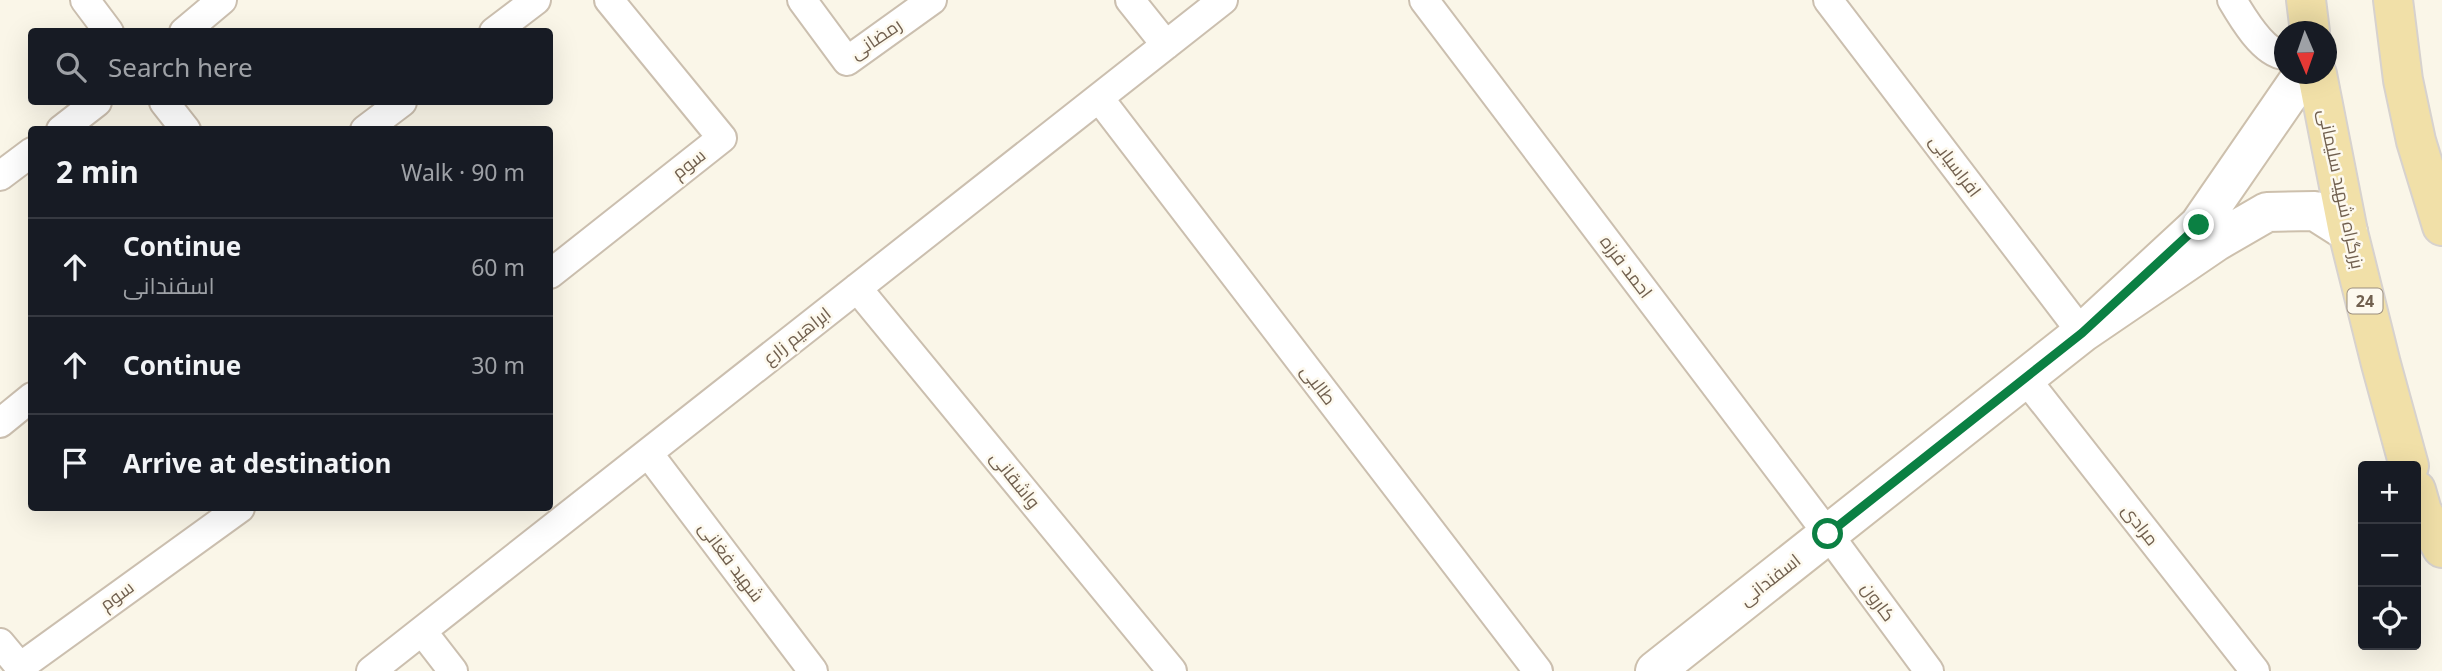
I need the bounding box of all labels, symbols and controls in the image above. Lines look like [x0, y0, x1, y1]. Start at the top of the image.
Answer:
street label: رمضانی [845, 12, 906, 64]
north arrow [2274, 21, 2337, 84]
search box [28, 28, 553, 105]
icon: search [52, 48, 90, 86]
text: Search here [108, 49, 253, 85]
street label: بزرگراه شهید سلیمانی [2313, 107, 2371, 271]
street label: افراسیابی [1924, 129, 1987, 201]
street label: سوم [667, 143, 711, 185]
text: 2 min [56, 151, 139, 192]
text: Walk · 90 m [401, 156, 525, 188]
route end [2183, 209, 2214, 240]
text: Continue [123, 228, 241, 264]
street label: احمد فرزه [1595, 230, 1658, 303]
icon: ahead [56, 248, 94, 286]
text: 60 m [471, 251, 525, 283]
text: اسفندانی [123, 269, 215, 301]
road number: 24 [2348, 288, 2382, 314]
street label: ابراهیم زارع [757, 301, 836, 370]
icon: ahead [56, 346, 94, 384]
text: Continue [123, 347, 241, 383]
text: 30 m [471, 349, 525, 381]
street label: طالبی [1296, 359, 1342, 410]
icon: arrive [56, 444, 94, 482]
text: Arrive at destination [123, 445, 392, 481]
street label: واشقانی [985, 446, 1046, 513]
map controls [2358, 461, 2421, 650]
button: + [2358, 461, 2421, 524]
street label: مرادی [2117, 499, 2165, 550]
street label: شهید فغانی [694, 516, 770, 606]
route start [1812, 518, 1843, 549]
button: − [2358, 524, 2421, 587]
street label: اسفندانی [1734, 548, 1805, 611]
street label: سوم [95, 575, 139, 616]
street label: کارون [1856, 577, 1901, 626]
button: locate [2358, 587, 2421, 650]

